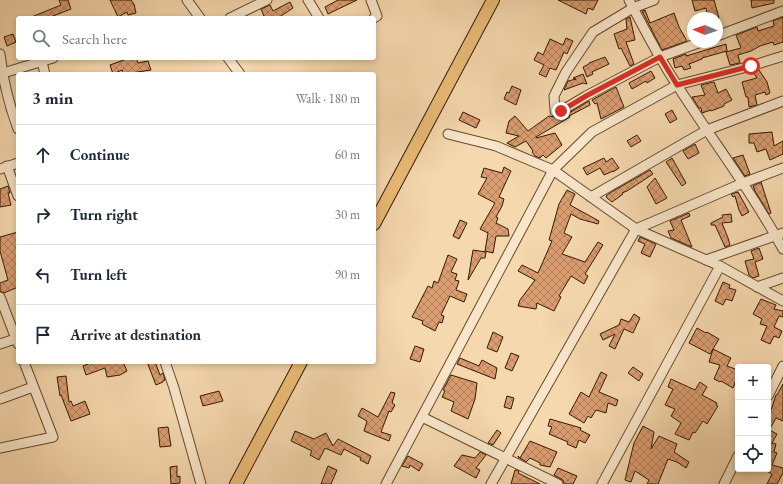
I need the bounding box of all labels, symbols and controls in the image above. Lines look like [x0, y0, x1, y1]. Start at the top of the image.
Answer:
north arrow [687, 12, 723, 48]
search box [16, 16, 376, 60]
icon: search [30, 27, 52, 49]
text: Search here [62, 29, 127, 48]
route start [742, 57, 760, 75]
text: 3 min [32, 87, 73, 109]
text: Walk · 180 m [296, 90, 360, 107]
route end [552, 102, 570, 120]
icon: ahead [32, 144, 54, 166]
text: Continue [70, 145, 130, 164]
text: 60 m [335, 146, 360, 163]
icon: right [32, 204, 54, 226]
text: Turn right [70, 205, 138, 224]
text: 30 m [335, 206, 360, 223]
icon: left [32, 264, 54, 286]
text: Turn left [70, 265, 127, 284]
text: 90 m [335, 266, 360, 283]
icon: arrive [32, 324, 54, 346]
text: Arrive at destination [70, 325, 201, 344]
map controls [735, 364, 771, 472]
button: + [735, 364, 771, 400]
button: − [735, 400, 771, 436]
button: locate [735, 436, 771, 472]

